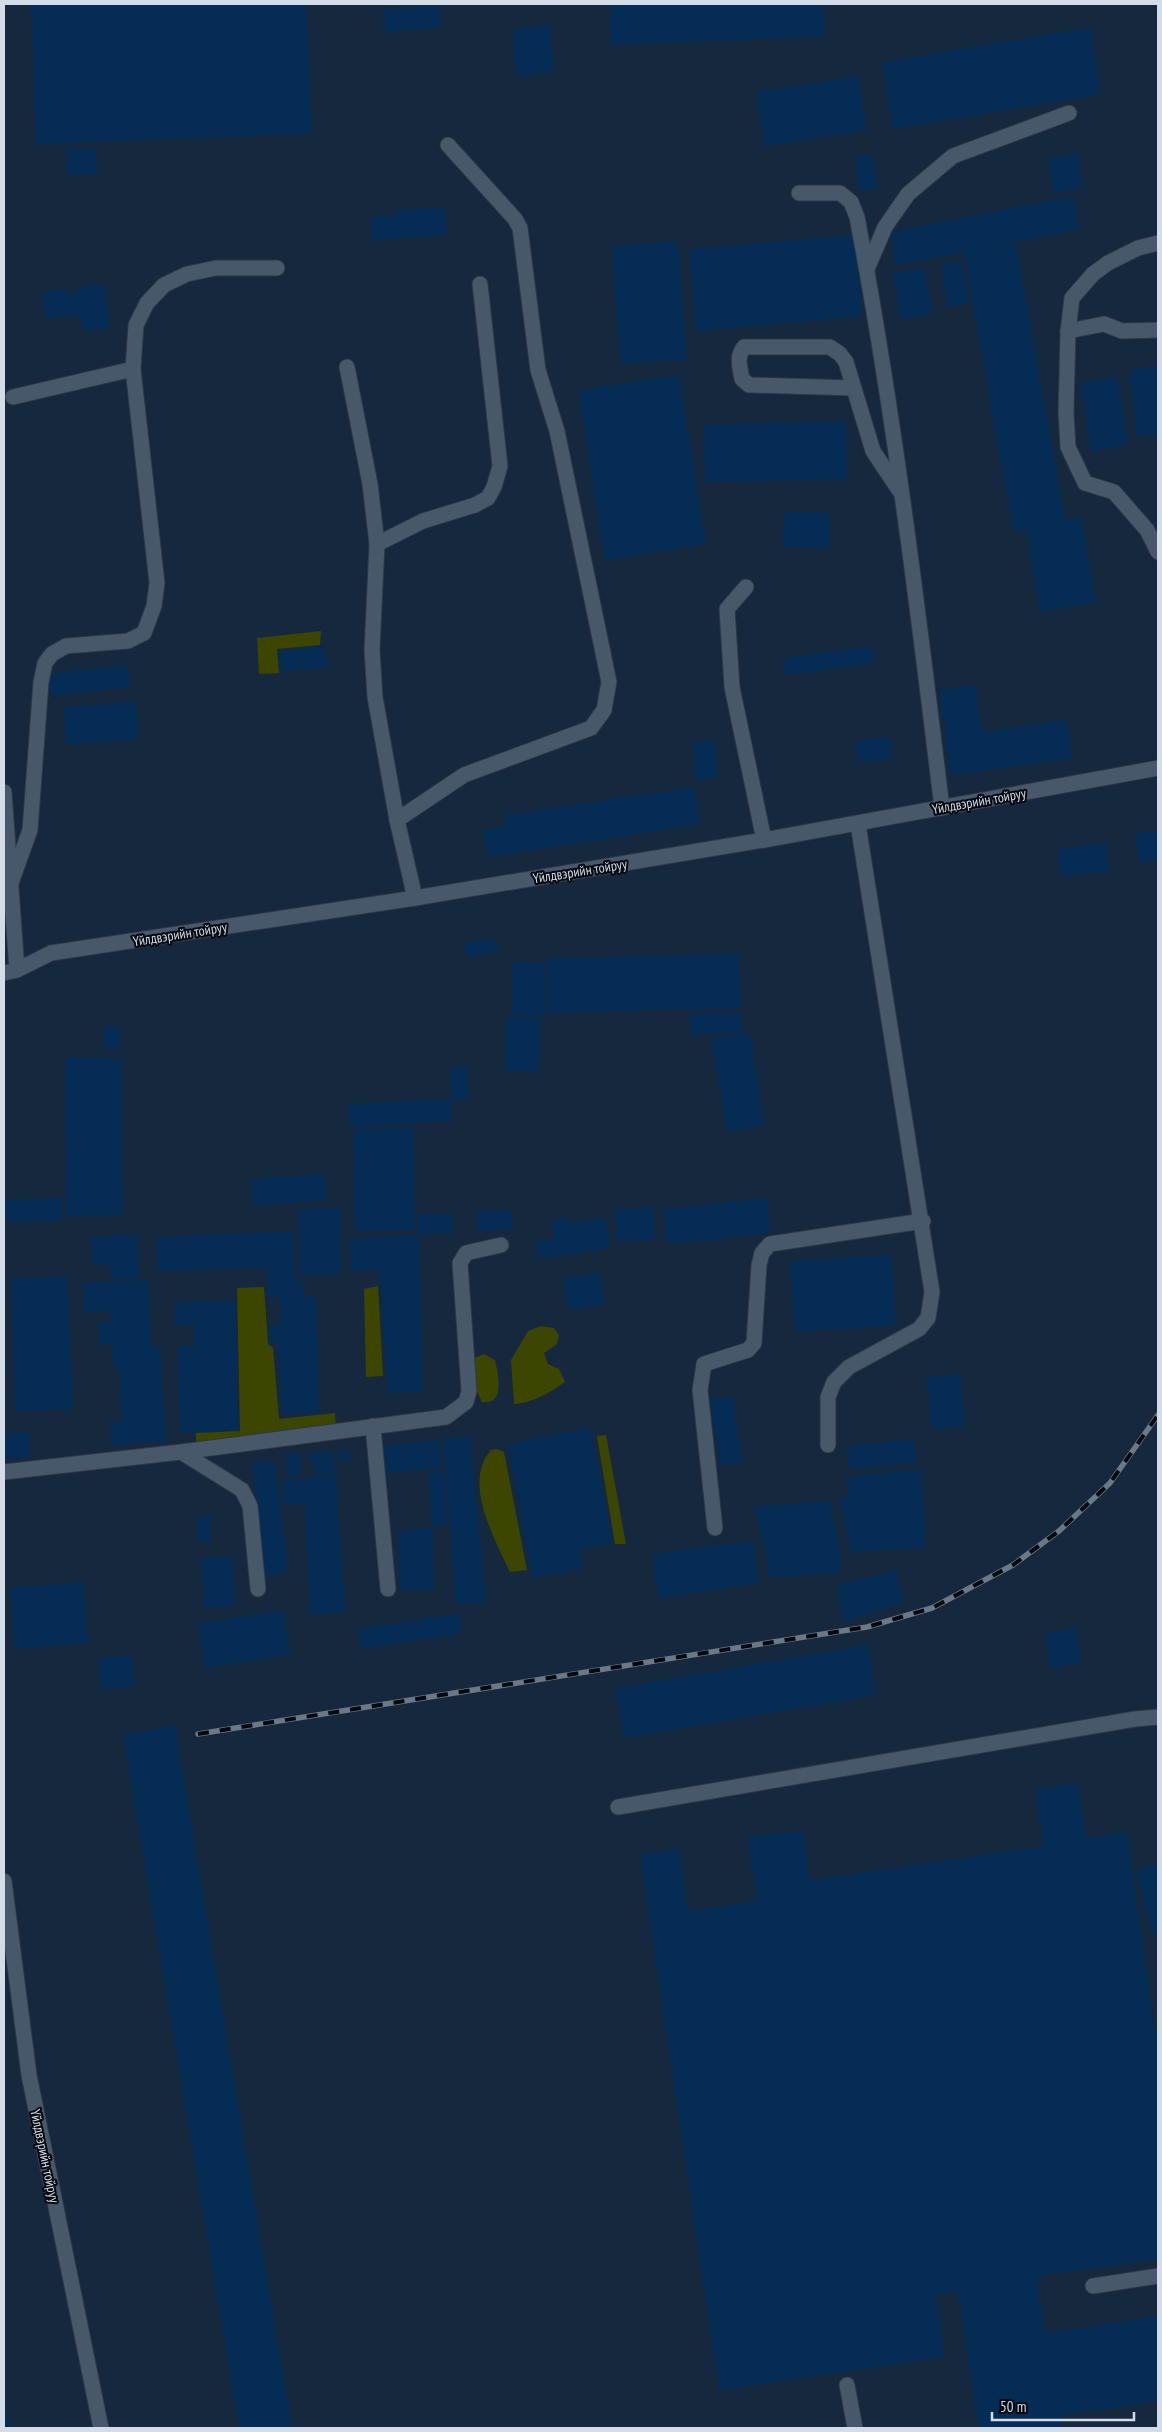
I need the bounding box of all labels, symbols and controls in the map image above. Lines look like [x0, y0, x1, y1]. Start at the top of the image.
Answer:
street label: Үйлдвэрийн тойруу [931, 784, 1028, 818]
street label: Үйлдвэрийн тойруу [532, 855, 629, 887]
street label: Үйлдвэрийн тойруу [132, 918, 229, 950]
street label: Үйлдвэрийн тойруу [26, 2108, 64, 2205]
scale bar [992, 2390, 1134, 2422]
text: 50 m [1000, 2397, 1026, 2416]

